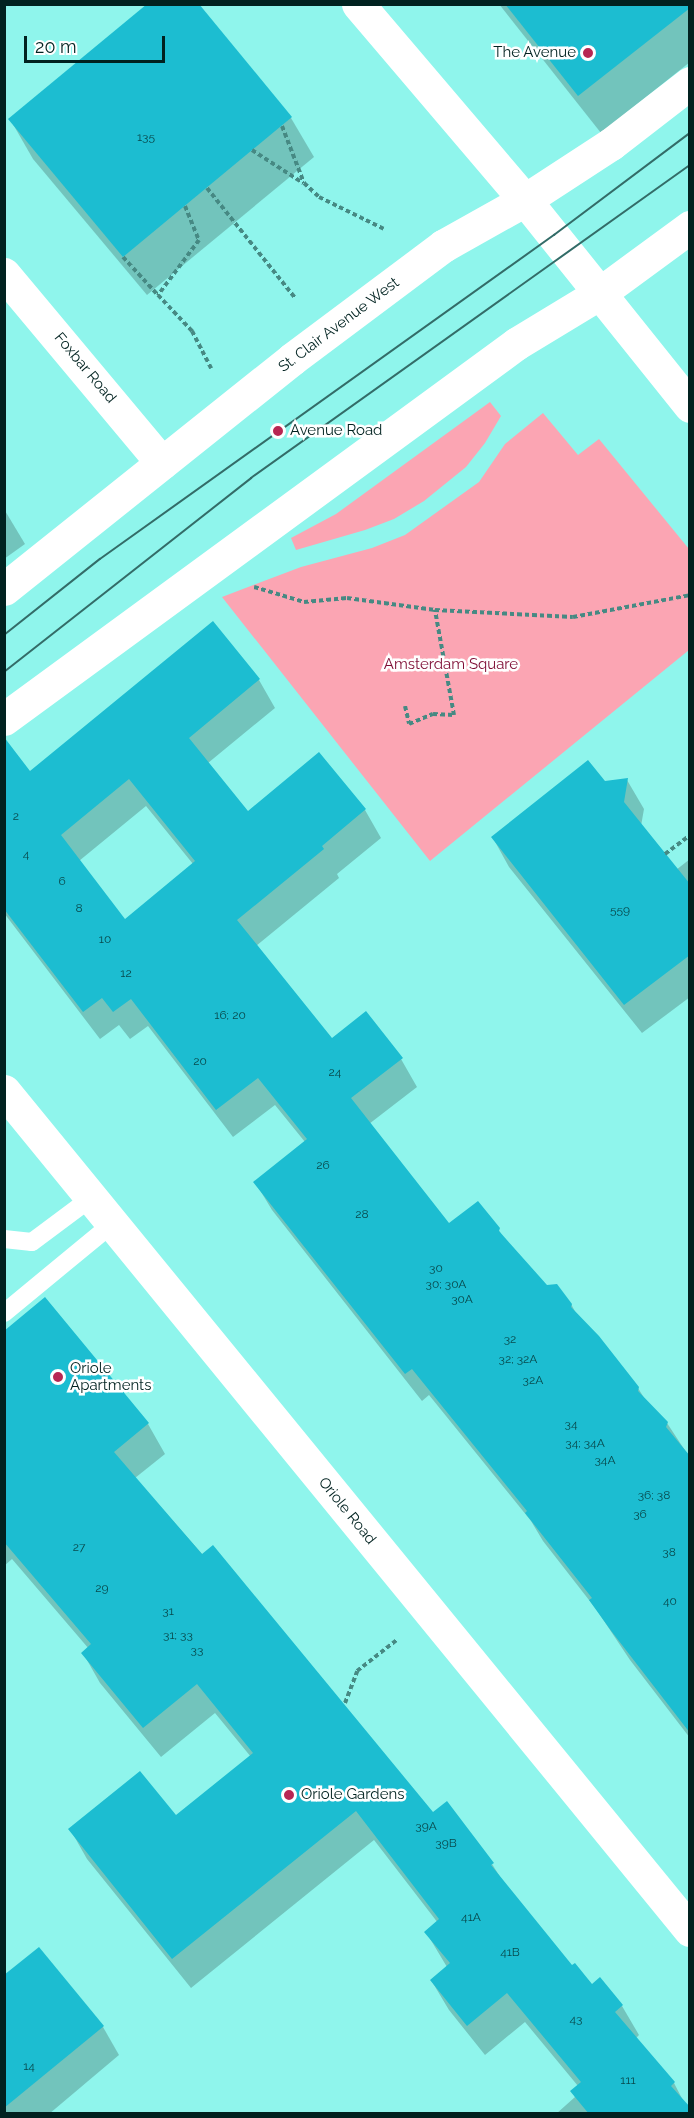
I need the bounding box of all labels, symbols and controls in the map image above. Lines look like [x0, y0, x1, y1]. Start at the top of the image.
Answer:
scale bar [27, 24, 168, 62]
text: 20 m [35, 36, 77, 57]
place label: The Avenue [493, 44, 576, 62]
marker: The Avenue [581, 46, 595, 60]
house number: 135 [137, 131, 155, 145]
street label: St. Clair Avenue West [275, 273, 403, 377]
street label: Foxbar Road [50, 329, 120, 407]
place label: Avenue Road [290, 422, 382, 440]
marker: Avenue Road [271, 424, 285, 438]
park label: Amsterdam Square [384, 656, 518, 674]
house number: 2 [13, 810, 19, 824]
house number: 4 [23, 848, 29, 862]
house number: 6 [58, 875, 66, 889]
house number: 8 [75, 902, 83, 916]
house number: 559 [610, 904, 630, 918]
house number: 10 [99, 933, 111, 947]
house number: 12 [120, 967, 132, 981]
house number: 16; 20 [214, 1009, 246, 1023]
house number: 20 [193, 1055, 207, 1069]
house number: 24 [329, 1066, 341, 1080]
house number: 26 [316, 1159, 330, 1173]
house number: 28 [355, 1208, 369, 1222]
house number: 30 [429, 1262, 443, 1276]
house number: 30; 30A [426, 1278, 466, 1292]
house number: 30A [451, 1293, 473, 1307]
house number: 32 [504, 1333, 516, 1347]
house number: 32; 32A [499, 1353, 537, 1367]
place label: Oriole Apartments [70, 1359, 151, 1394]
marker: Oriole Apartments [51, 1370, 65, 1384]
house number: 32A [523, 1374, 543, 1388]
house number: 34 [565, 1418, 577, 1432]
house number: 34; 34A [565, 1437, 605, 1451]
house number: 34A [594, 1454, 616, 1468]
street label: Oriole Road [314, 1474, 380, 1548]
house number: 36; 38 [638, 1489, 670, 1503]
house number: 36 [633, 1508, 647, 1522]
house number: 27 [73, 1541, 85, 1555]
house number: 38 [662, 1546, 676, 1560]
house number: 29 [95, 1582, 109, 1596]
house number: 40 [663, 1595, 677, 1609]
house number: 31 [162, 1605, 174, 1619]
house number: 31; 33 [163, 1629, 193, 1643]
house number: 33 [191, 1644, 203, 1658]
place label: Oriole Gardens [301, 1786, 404, 1804]
marker: Oriole Gardens [282, 1788, 296, 1802]
house number: 39A [415, 1820, 437, 1834]
house number: 39B [435, 1837, 457, 1851]
house number: 41A [461, 1911, 481, 1925]
house number: 41B [500, 1946, 520, 1960]
house number: 43 [570, 2013, 582, 2027]
house number: 14 [23, 2060, 35, 2074]
house number: 111 [620, 2074, 636, 2088]

